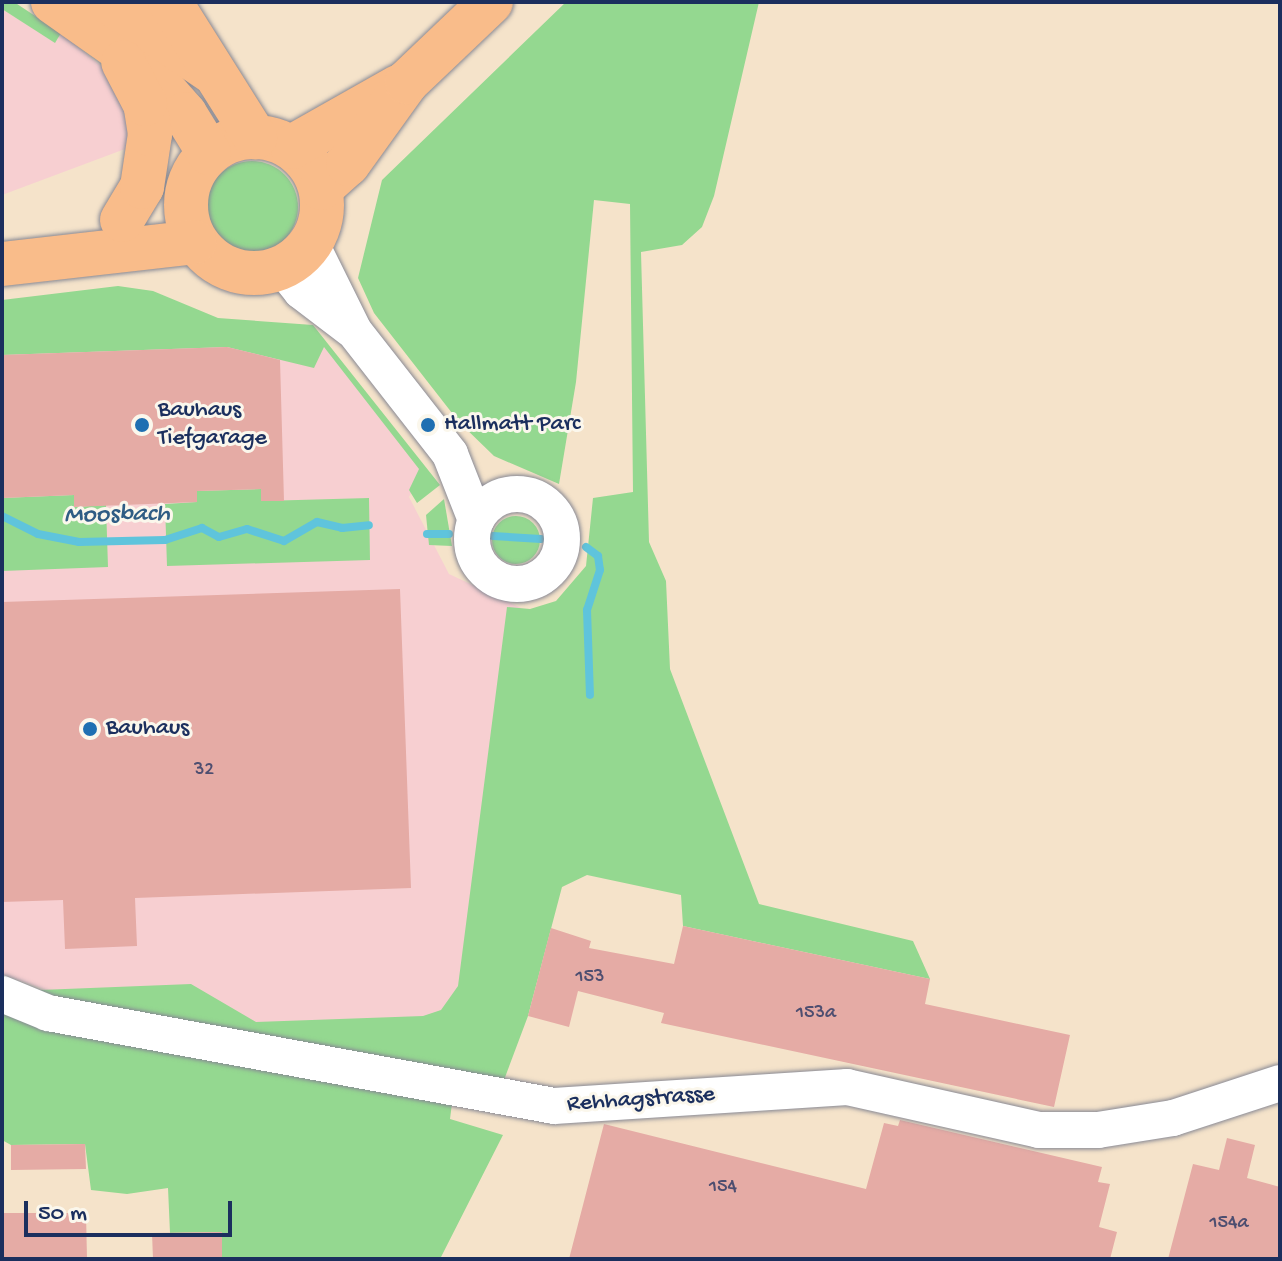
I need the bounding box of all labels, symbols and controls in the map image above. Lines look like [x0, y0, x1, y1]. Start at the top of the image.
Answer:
place label: Bauhaus Tiefgarage [158, 397, 267, 453]
place label: Hallmatt Parc [444, 411, 580, 439]
marker: Bauhaus Tiefgarage [133, 416, 151, 434]
marker: Hallmatt Parc [419, 416, 437, 434]
water label: Moosbach [64, 499, 170, 533]
place label: Bauhaus [106, 715, 189, 743]
marker: Bauhaus [81, 720, 99, 738]
house number: 32 [194, 758, 214, 782]
house number: 153 [576, 965, 604, 989]
house number: 153a [796, 1001, 836, 1025]
street label: Rehhagstrasse [566, 1080, 716, 1120]
house number: 154 [709, 1175, 737, 1199]
scale bar [28, 1185, 236, 1235]
text: 50 m [38, 1200, 87, 1229]
house number: 154a [1209, 1211, 1249, 1235]

